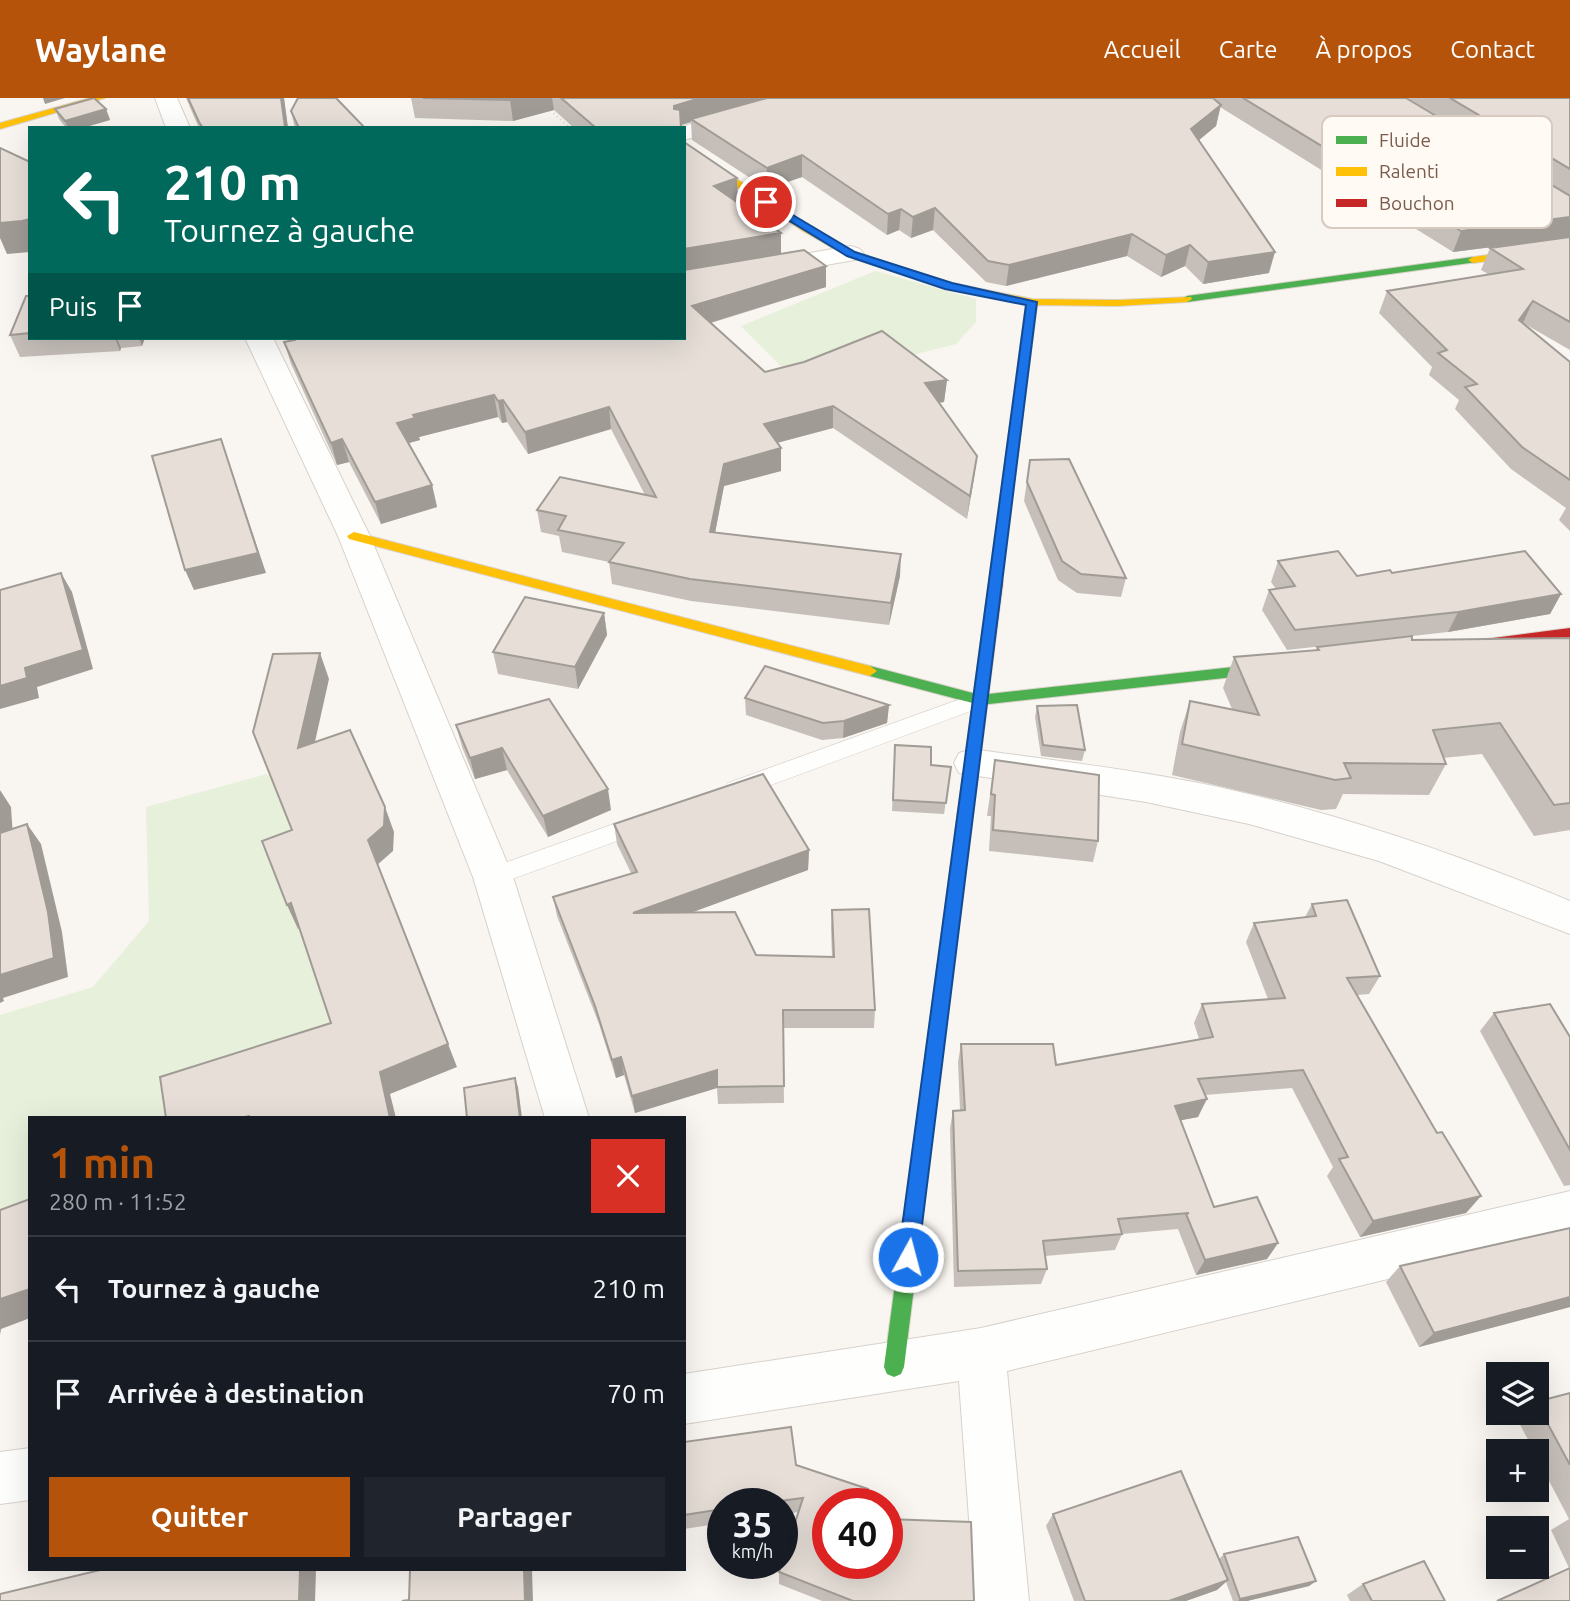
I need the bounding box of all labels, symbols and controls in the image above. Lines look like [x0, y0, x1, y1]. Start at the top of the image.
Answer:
text: Waylane [35, 31, 167, 68]
text: Accueil [1104, 36, 1181, 63]
text: Carte [1219, 36, 1278, 63]
text: À propos [1316, 36, 1412, 63]
text: Contact [1450, 36, 1535, 63]
legend [1322, 116, 1552, 228]
text: Fluide [1379, 129, 1431, 151]
icon: left [49, 154, 140, 245]
text: 210 m [164, 154, 301, 209]
text: Ralenti [1379, 160, 1439, 182]
pin [736, 172, 796, 232]
icon: arrive [747, 183, 785, 221]
text: Bouchon [1379, 192, 1455, 214]
text: Tournez à gauche [164, 212, 415, 248]
icon: arrive [111, 287, 149, 325]
text: Puis [49, 292, 97, 321]
text: 1 min [49, 1139, 155, 1186]
button: close [591, 1139, 665, 1213]
text: 280 m · 11:52 [49, 1189, 187, 1214]
position arrow [871, 1220, 945, 1294]
icon: left [49, 1270, 87, 1308]
text: Tournez à gauche [108, 1274, 320, 1303]
text: 210 m [593, 1274, 665, 1303]
map controls [1486, 1362, 1549, 1579]
button: layers [1486, 1362, 1549, 1425]
icon: arrive [49, 1375, 87, 1413]
text: Arrivée à destination [108, 1379, 364, 1408]
text: 70 m [607, 1379, 665, 1408]
button: + [1486, 1439, 1549, 1502]
button: Quitter [49, 1477, 350, 1557]
button: Partager [364, 1477, 665, 1557]
speed limit sign: 40 [812, 1488, 903, 1579]
text: 35 [733, 1504, 772, 1544]
button: − [1486, 1516, 1549, 1579]
text: km/h [732, 1541, 773, 1561]

